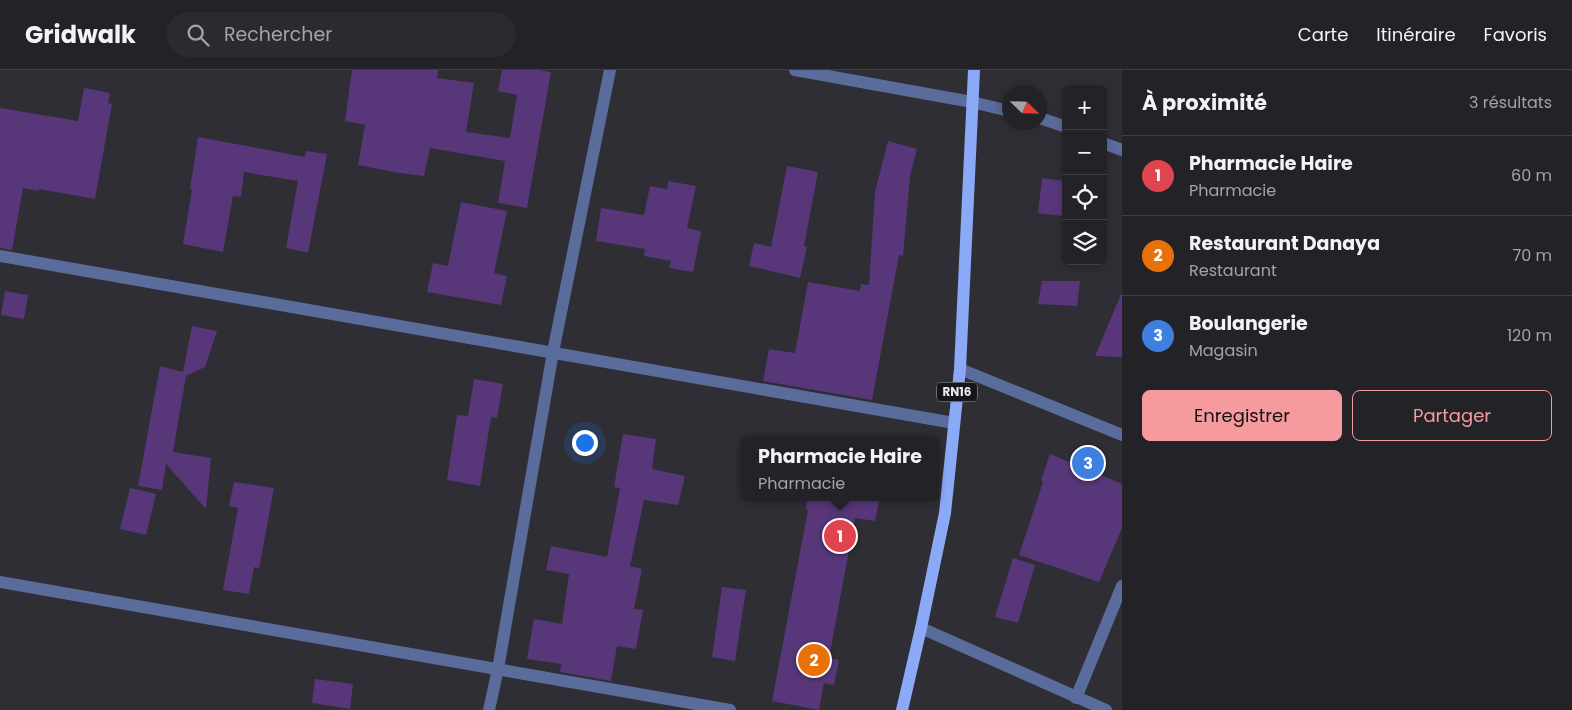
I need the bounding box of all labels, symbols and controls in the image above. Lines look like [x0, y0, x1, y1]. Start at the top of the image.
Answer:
search box [166, 12, 516, 57]
text: Gridwalk [25, 18, 136, 51]
icon: search [184, 21, 212, 49]
text: Rechercher [224, 21, 332, 48]
text: Carte [1298, 22, 1348, 47]
text: Itinéraire [1376, 22, 1456, 47]
text: Favoris [1484, 22, 1547, 47]
north arrow [1002, 85, 1047, 130]
map controls [1062, 85, 1107, 265]
button: + [1062, 85, 1107, 130]
text: À proximité [1142, 88, 1267, 117]
text: 3 résultats [1469, 91, 1552, 114]
button: − [1062, 130, 1107, 175]
text: Pharmacie Haire [1189, 150, 1353, 177]
text: 1 [1155, 164, 1161, 187]
text: 60 m [1511, 164, 1552, 187]
button: locate [1062, 175, 1107, 220]
text: Pharmacie [1189, 179, 1276, 202]
button: layers [1062, 220, 1107, 265]
text: Restaurant Danaya [1189, 230, 1380, 257]
text: 2 [1153, 244, 1163, 267]
text: 70 m [1512, 244, 1552, 267]
text: Restaurant [1189, 259, 1277, 282]
text: Boulangerie [1189, 310, 1308, 337]
text: 3 [1153, 324, 1163, 347]
text: 120 m [1507, 324, 1552, 347]
text: Magasin [1189, 339, 1258, 362]
road number: RN16 [937, 383, 977, 402]
button: Enregistrer [1142, 390, 1342, 441]
button: Partager [1352, 390, 1552, 441]
your location [572, 430, 598, 456]
popup [741, 436, 939, 501]
text: Pharmacie Haire [758, 443, 922, 470]
pin: 3 [1072, 444, 1104, 482]
text: Pharmacie [758, 472, 845, 495]
pin: 1 [824, 517, 856, 555]
pin: 2 [798, 641, 830, 679]

